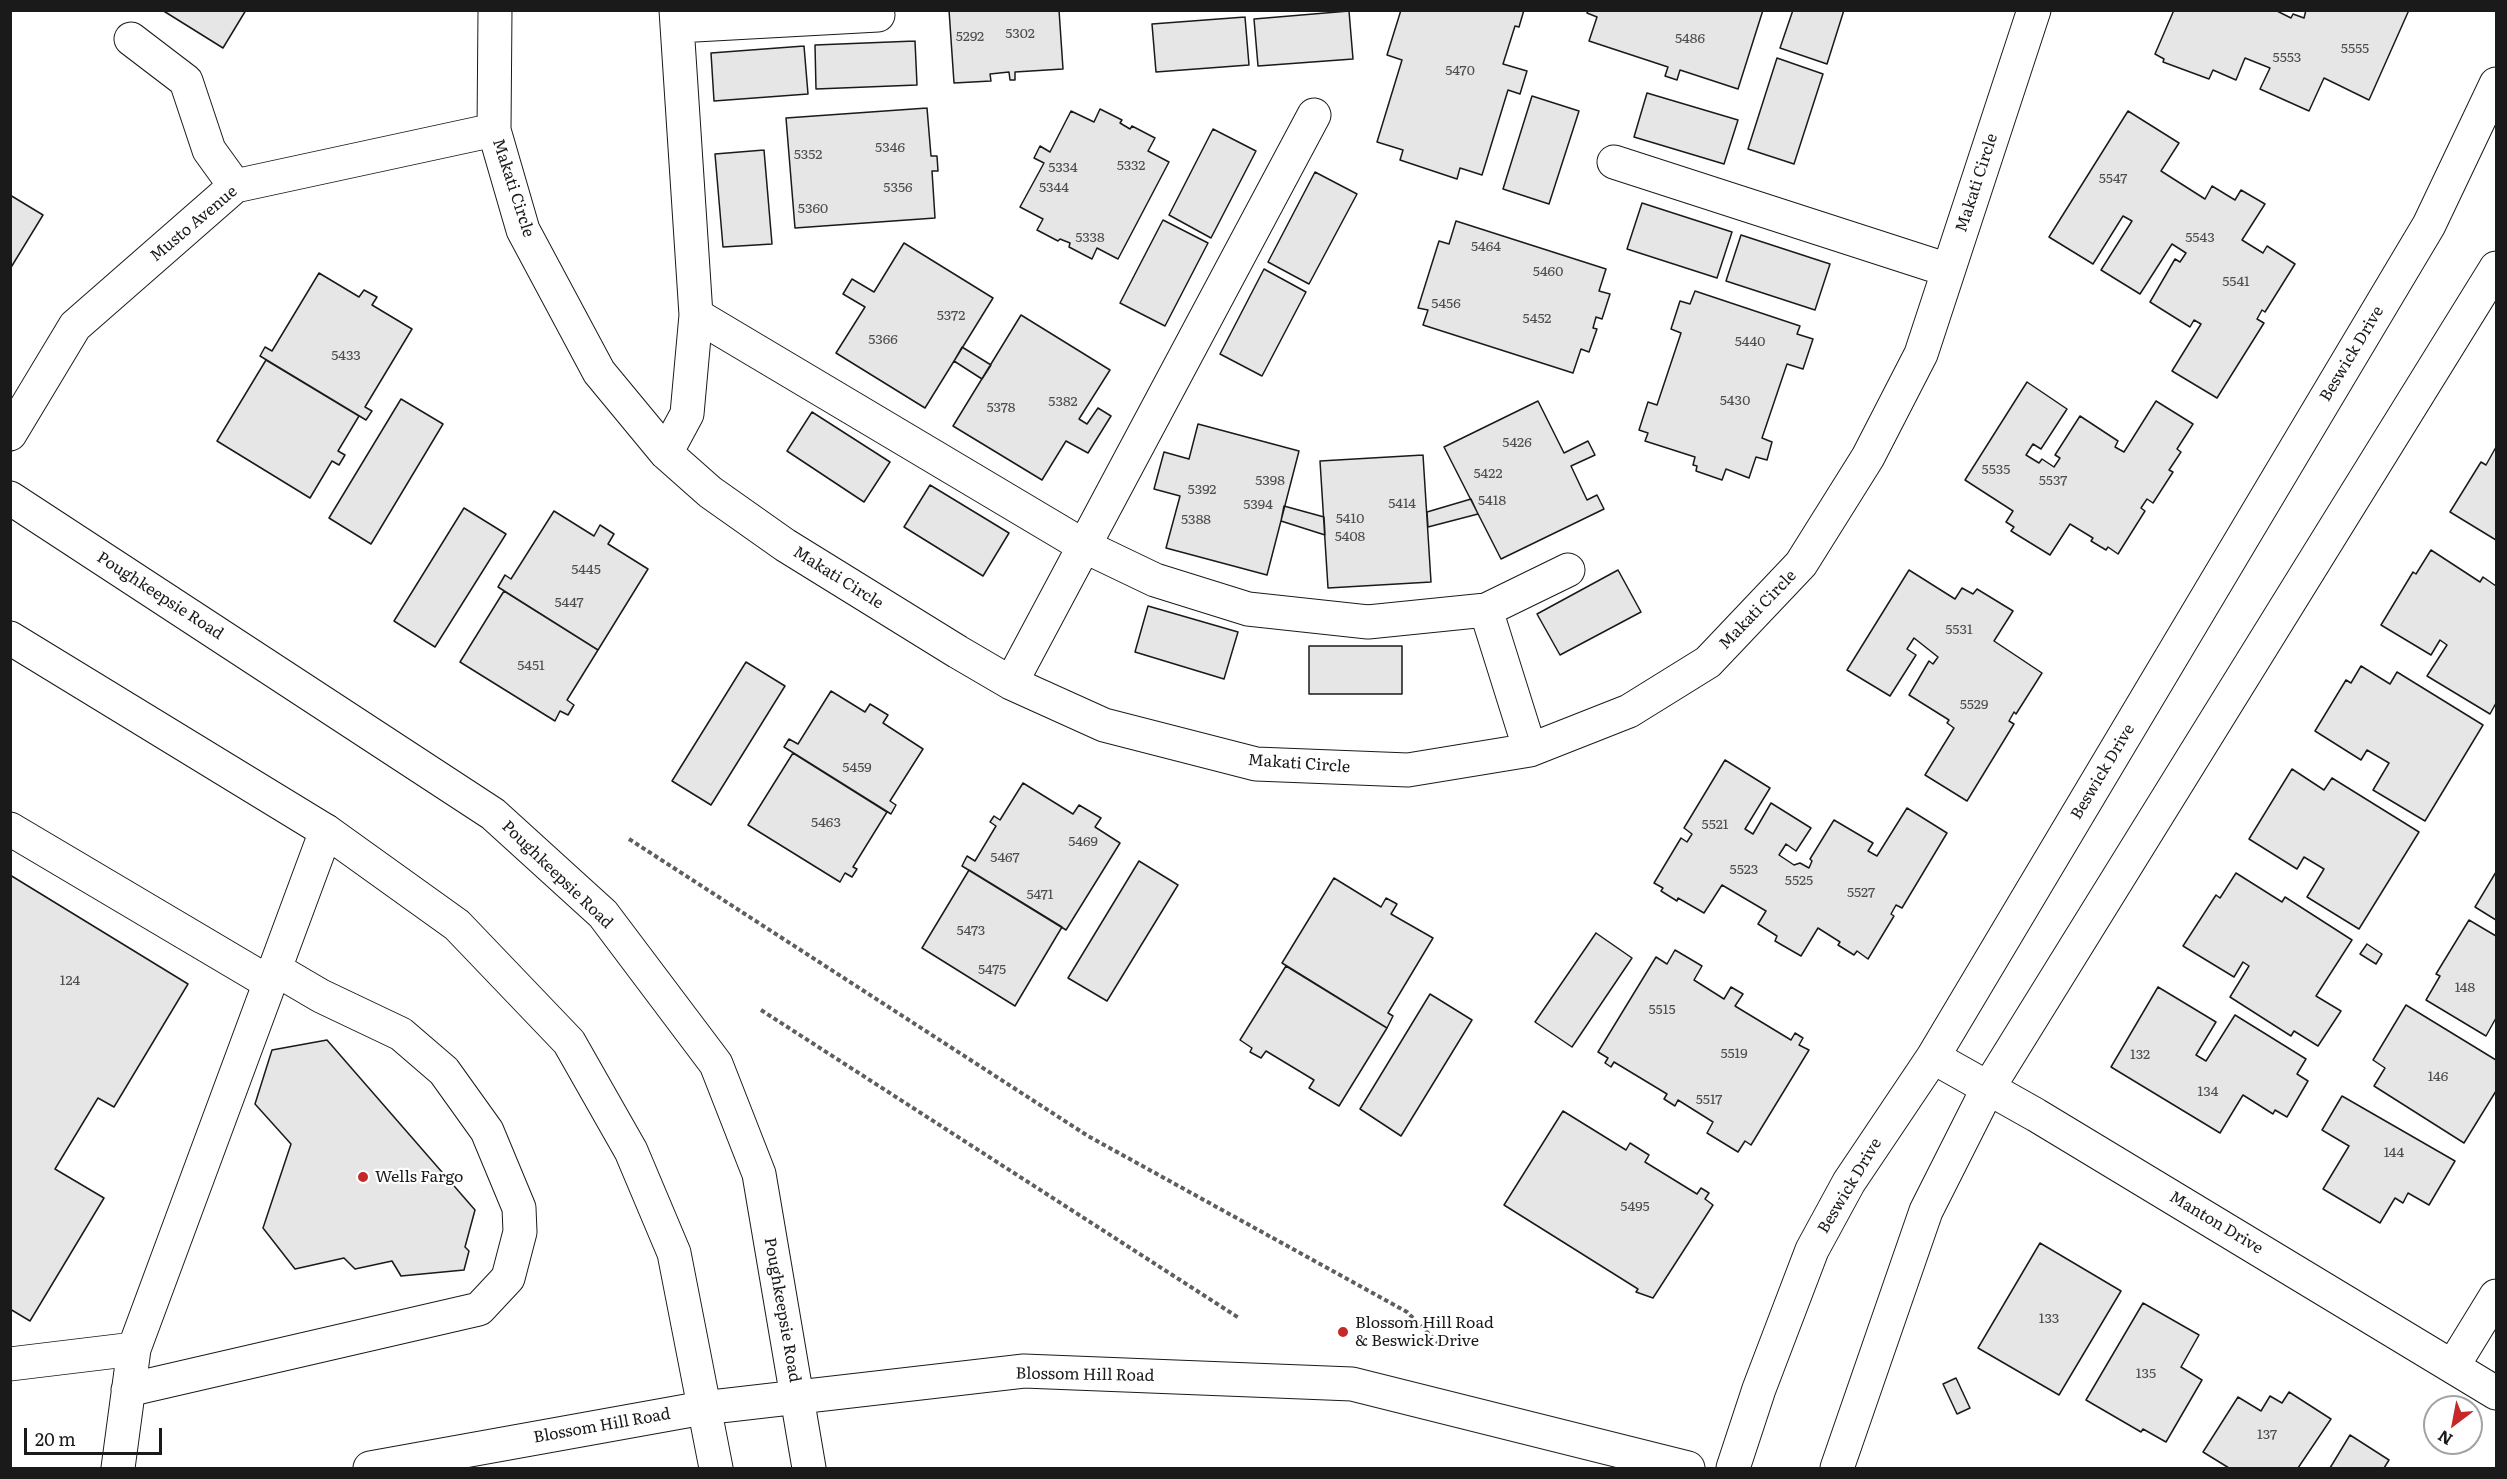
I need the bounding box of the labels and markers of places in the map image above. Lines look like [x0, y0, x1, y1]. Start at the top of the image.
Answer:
place label: Wells Fargo [375, 1167, 463, 1187]
marker: Wells Fargo [356, 1170, 370, 1184]
place label: Blossom Hill Road & Beswick Drive [1355, 1313, 1494, 1351]
marker: Blossom Hill Road & Beswick Drive [1336, 1325, 1350, 1339]

